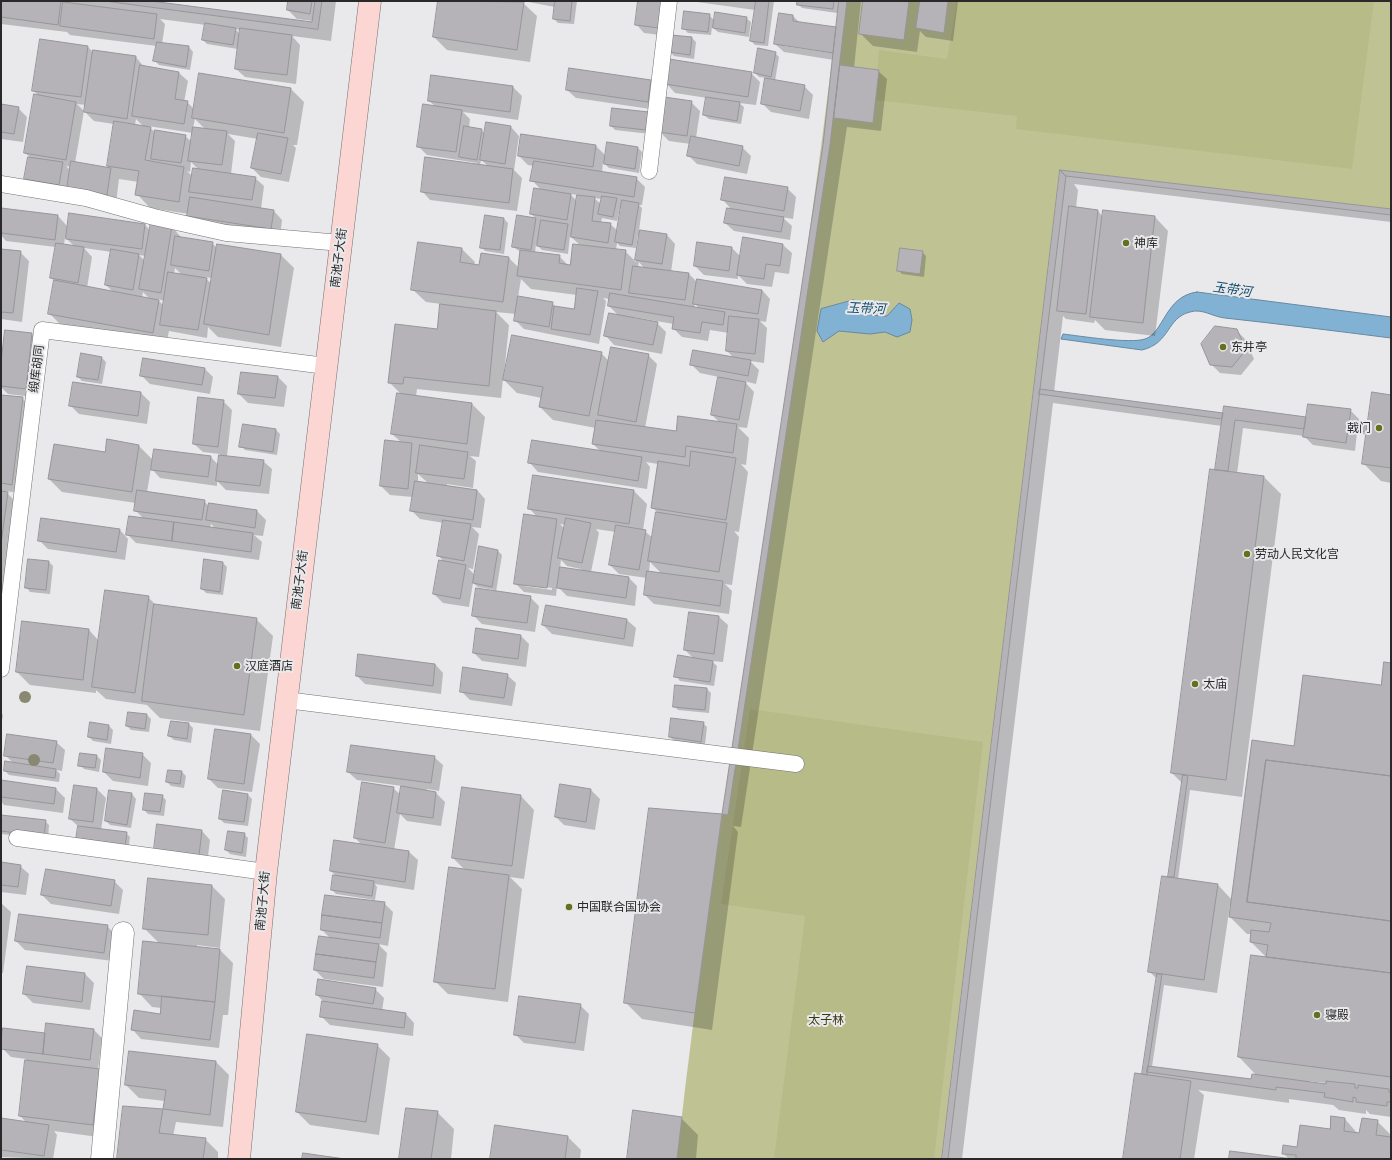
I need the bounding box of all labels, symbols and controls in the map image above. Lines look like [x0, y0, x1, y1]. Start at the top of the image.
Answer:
street label: 南池子大街 [328, 227, 350, 289]
place label: 神库 [1134, 236, 1158, 250]
marker: 神库 [1121, 238, 1131, 248]
water label: 玉带河 [1212, 280, 1252, 300]
water label: 玉带河 [846, 301, 886, 317]
place label: 东井亭 [1231, 340, 1267, 354]
marker: 东井亭 [1218, 342, 1228, 352]
street label: 缎库胡同 [27, 344, 47, 394]
place label: 戟门 [1347, 421, 1371, 435]
marker: 戟门 [1374, 423, 1384, 433]
place label: 劳动人民文化宫 [1255, 547, 1339, 561]
street label: 南池子大街 [289, 549, 311, 611]
marker: 劳动人民文化宫 [1242, 549, 1252, 559]
place label: 汉庭酒店 [245, 659, 293, 673]
marker: 汉庭酒店 [232, 661, 242, 671]
place label: 太庙 [1203, 677, 1227, 691]
marker: 太庙 [1190, 679, 1200, 689]
street label: 南池子大街 [253, 870, 273, 932]
place label: 中国联合国协会 [577, 900, 661, 914]
marker: 中国联合国协会 [564, 902, 574, 912]
place label: 寝殿 [1325, 1008, 1349, 1022]
marker: 寝殿 [1312, 1010, 1322, 1020]
park label: 太子林 [808, 1013, 844, 1027]

